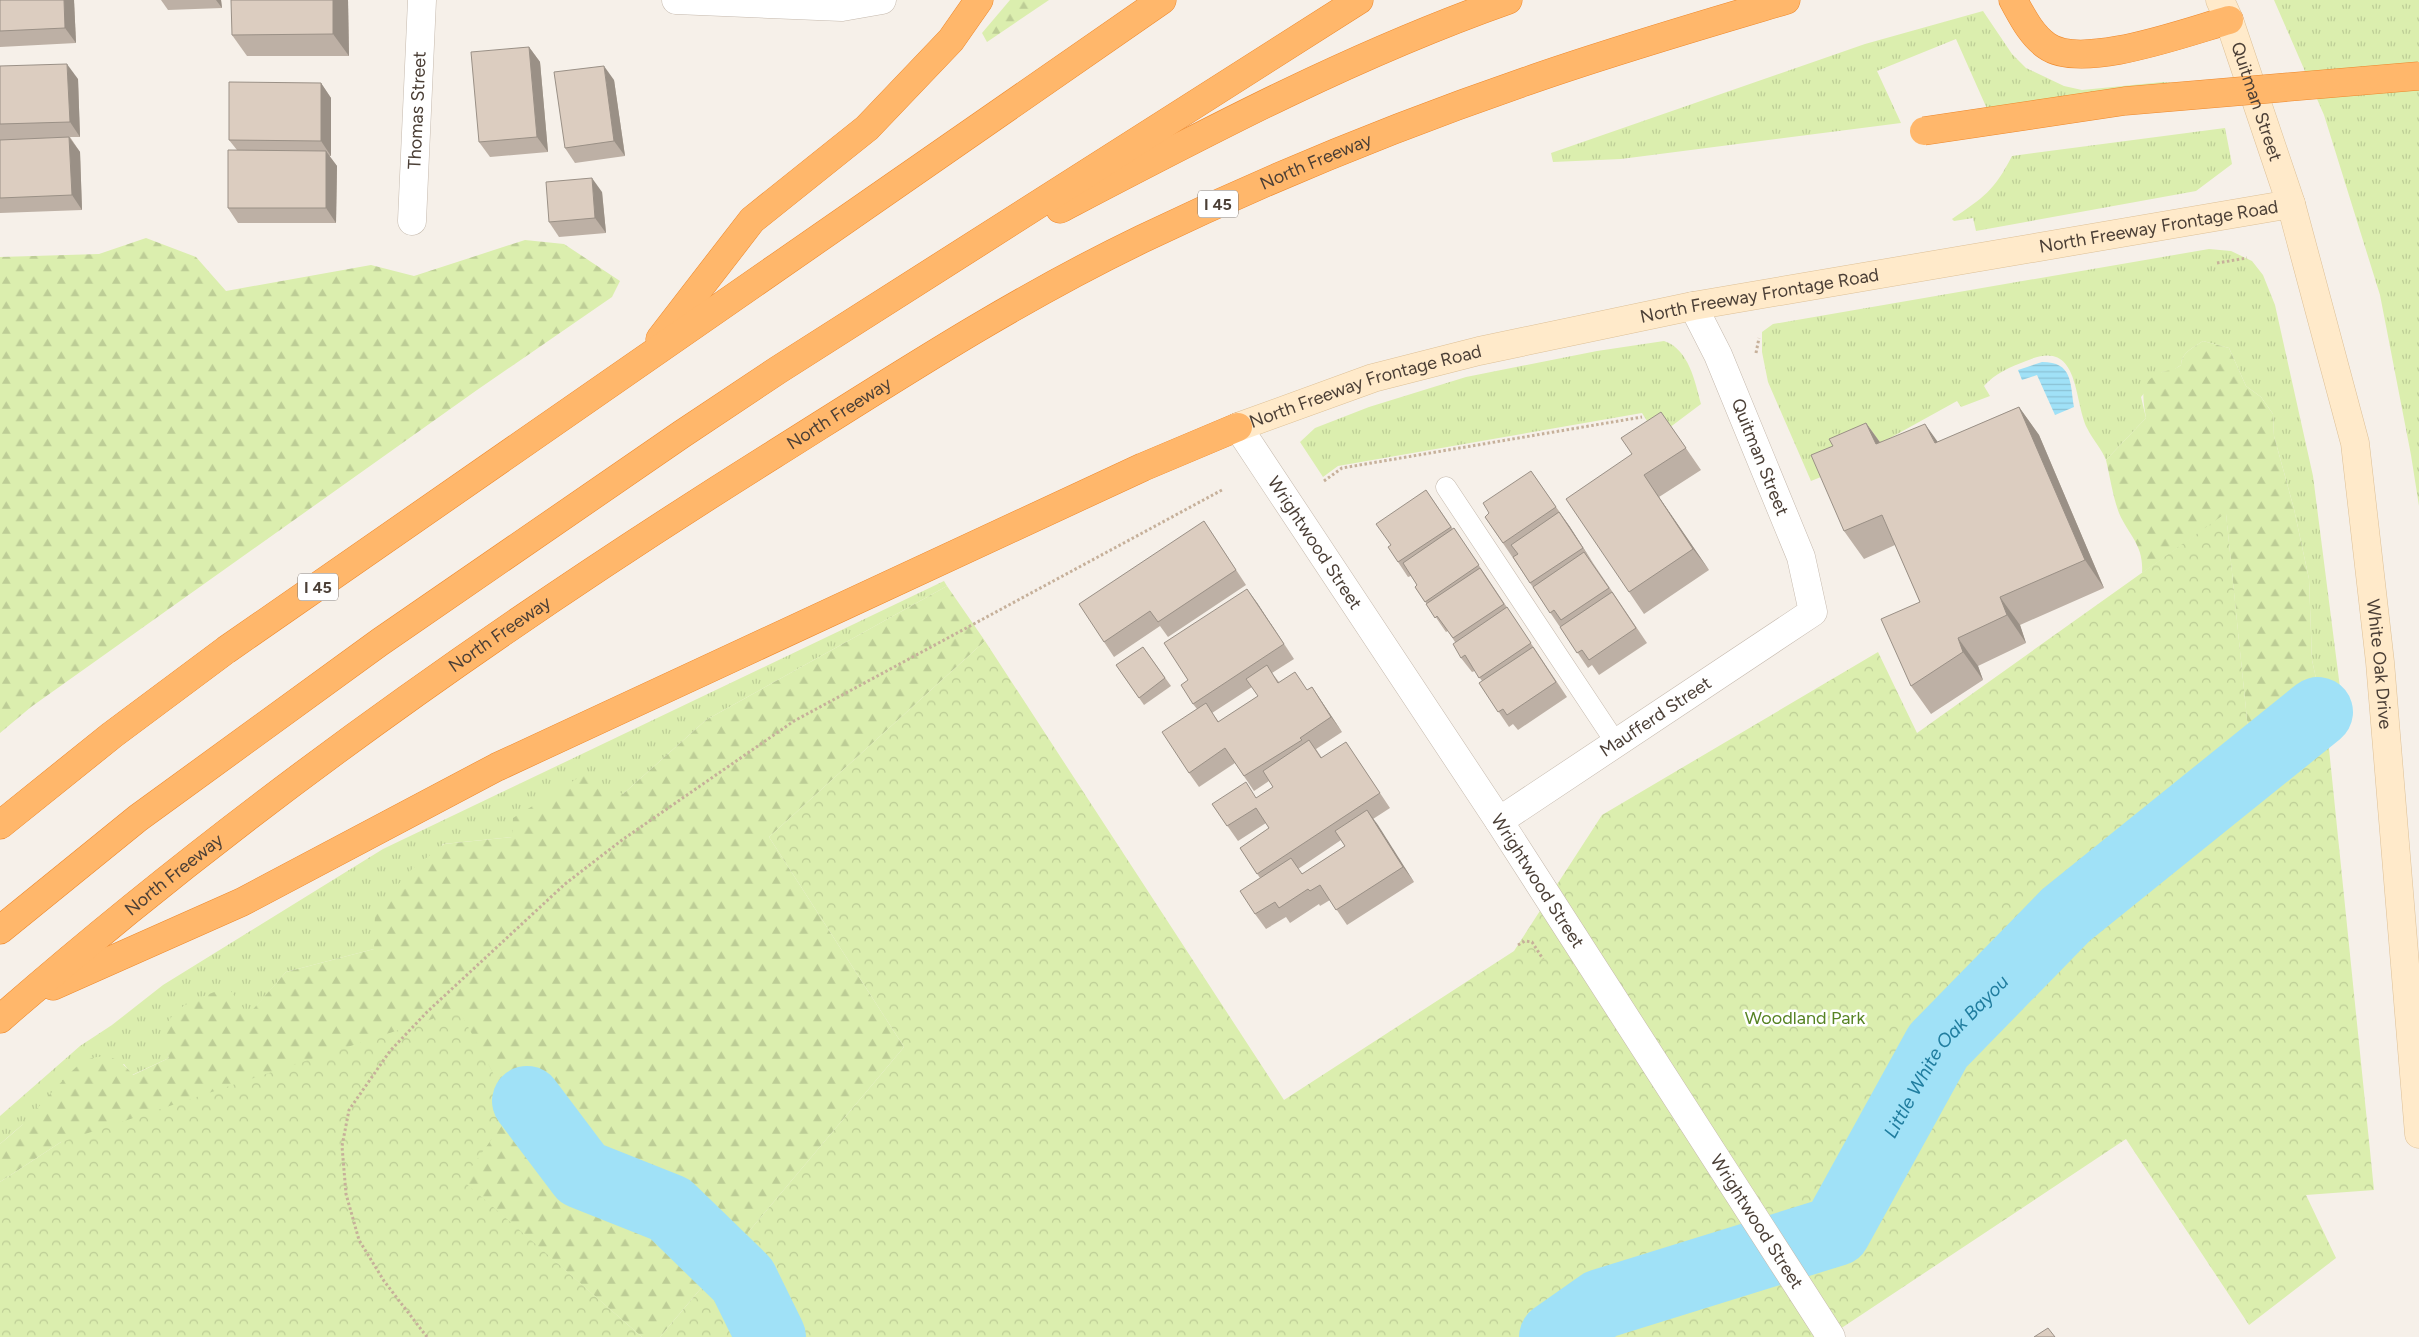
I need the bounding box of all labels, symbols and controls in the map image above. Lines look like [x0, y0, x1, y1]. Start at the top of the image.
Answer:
street label: Quitman Street [2226, 39, 2287, 164]
street label: Thomas Street [403, 50, 431, 170]
street label: North Freeway [1256, 128, 1376, 195]
road number: I 45 [1198, 190, 1238, 218]
street label: North Freeway Frontage Road [2037, 195, 2280, 258]
street label: North Freeway Frontage Road [1638, 263, 1881, 328]
street label: North Freeway Frontage Road [1246, 340, 1484, 433]
street label: North Freeway [783, 372, 896, 454]
street label: Quitman Street [1726, 395, 1794, 519]
street label: Wrightwood Street [1263, 472, 1367, 614]
road number: I 45 [298, 574, 338, 600]
street label: North Freeway [444, 591, 555, 677]
street label: White Oak Drive [2362, 598, 2397, 730]
street label: Maufferd Street [1596, 672, 1715, 762]
street label: Wrightwood Street [1486, 810, 1589, 952]
street label: North Freeway [120, 828, 228, 920]
water label: Little White Oak Bayou [1878, 970, 2013, 1142]
park label: Woodland Park [1745, 1007, 1865, 1029]
street label: Wrightwood Street [1706, 1150, 1808, 1293]

